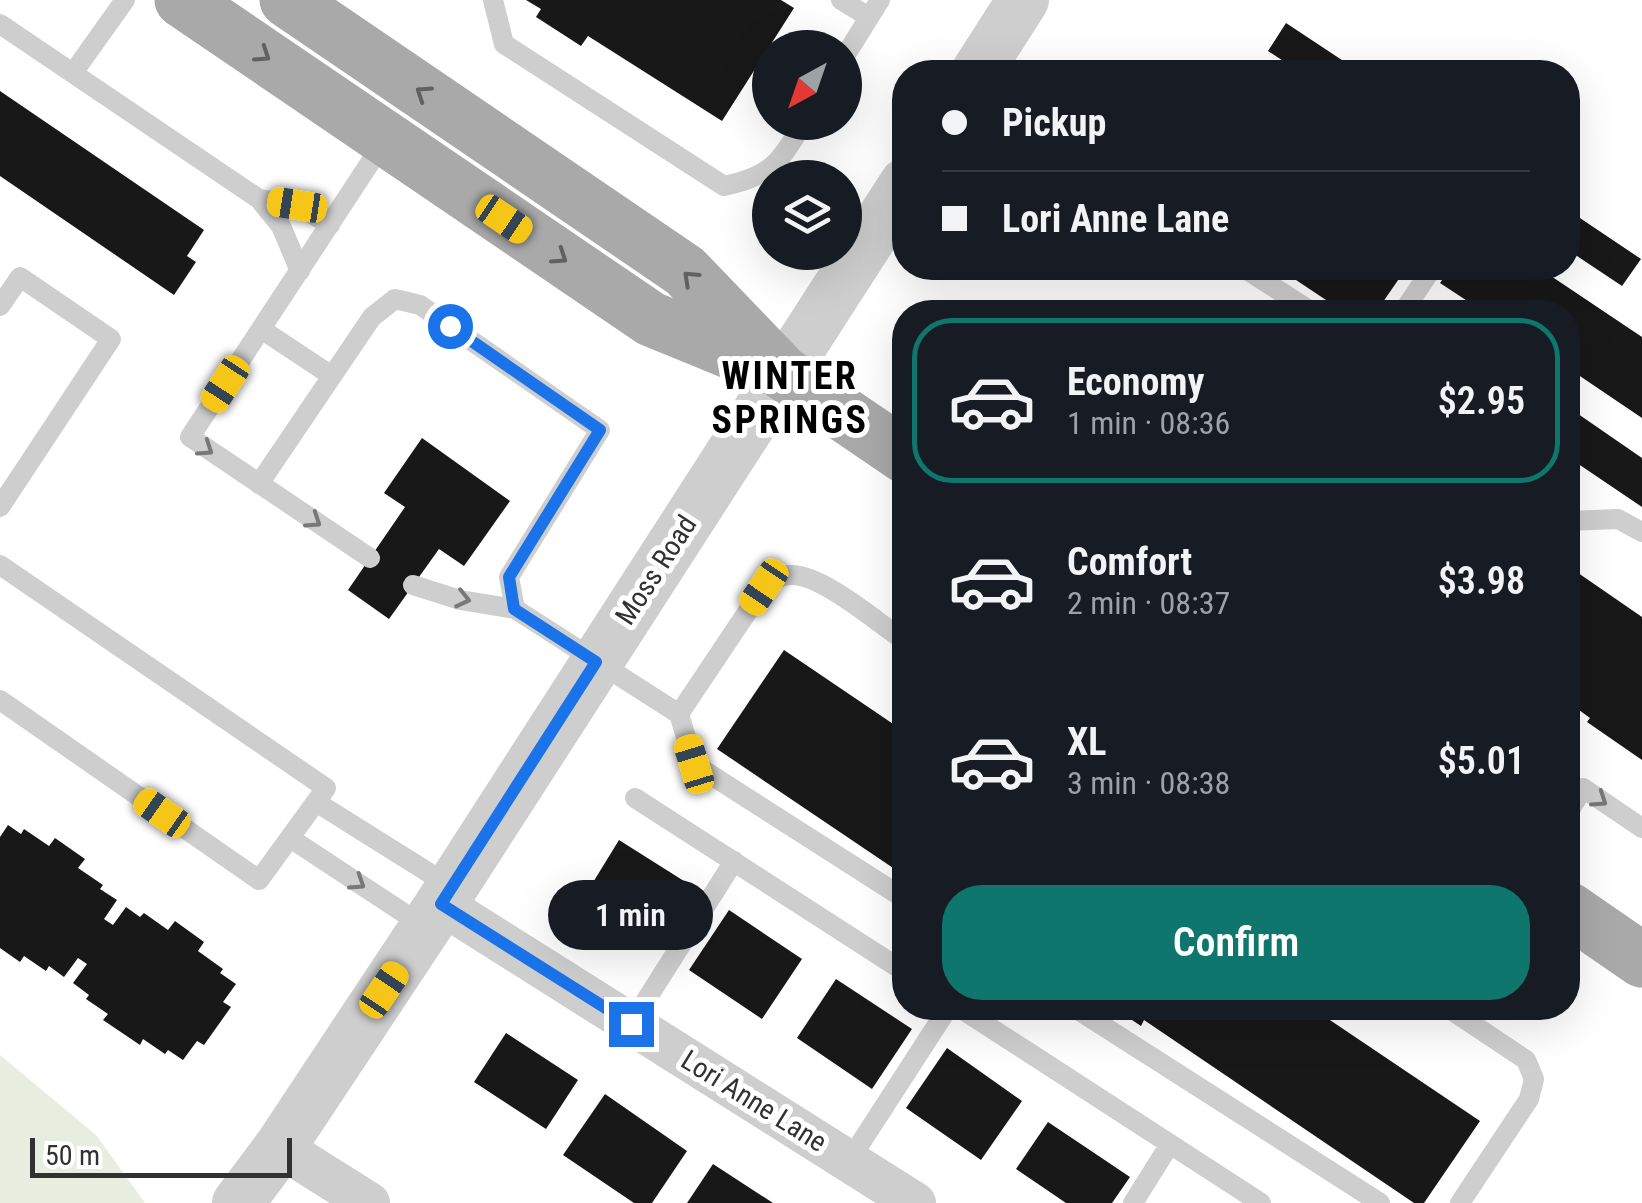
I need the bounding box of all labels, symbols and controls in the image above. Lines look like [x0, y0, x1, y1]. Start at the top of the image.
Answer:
north arrow [752, 30, 862, 140]
map controls [752, 30, 862, 270]
one-way arrow [251, 43, 270, 61]
one-way arrow [416, 87, 435, 105]
text: Pickup [1002, 101, 1106, 145]
button: layers [752, 160, 862, 270]
car [265, 185, 329, 225]
car [471, 190, 537, 248]
text: Lori Anne Lane [1002, 197, 1229, 241]
one-way arrow [550, 245, 568, 264]
one-way arrow [684, 272, 702, 290]
route start [428, 304, 473, 349]
car [196, 351, 254, 417]
district label: WINTER SPRINGS [712, 354, 868, 442]
icon: car [947, 356, 1037, 446]
text: Economy [1067, 360, 1204, 404]
text: $2.95 [1438, 379, 1525, 423]
text: 1 min · 08:36 [1067, 404, 1230, 442]
one-way arrow [196, 436, 214, 455]
one-way arrow [304, 508, 322, 527]
street label: Moss Road [609, 509, 703, 631]
icon: car [947, 536, 1037, 626]
text: Comfort [1067, 540, 1192, 584]
car [735, 554, 793, 620]
text: $3.98 [1438, 559, 1525, 603]
text: 2 min · 08:37 [1067, 584, 1230, 622]
one-way arrow [454, 588, 471, 609]
icon: car [947, 716, 1037, 806]
text: XL [1067, 720, 1106, 764]
car [671, 731, 717, 797]
text: $5.01 [1438, 739, 1525, 783]
text: 3 min · 08:38 [1067, 764, 1230, 802]
car [129, 784, 195, 842]
one-way arrow [1590, 787, 1608, 806]
one-way arrow [347, 870, 365, 889]
callout: 1 min [548, 879, 714, 949]
button: Confirm [942, 885, 1530, 1000]
text: 1 min [595, 896, 666, 934]
car [355, 957, 413, 1023]
route end [609, 1002, 654, 1047]
street label: Lori Anne Lane [675, 1043, 833, 1159]
scale bar [30, 1133, 292, 1178]
text: 50 m [45, 1139, 100, 1172]

